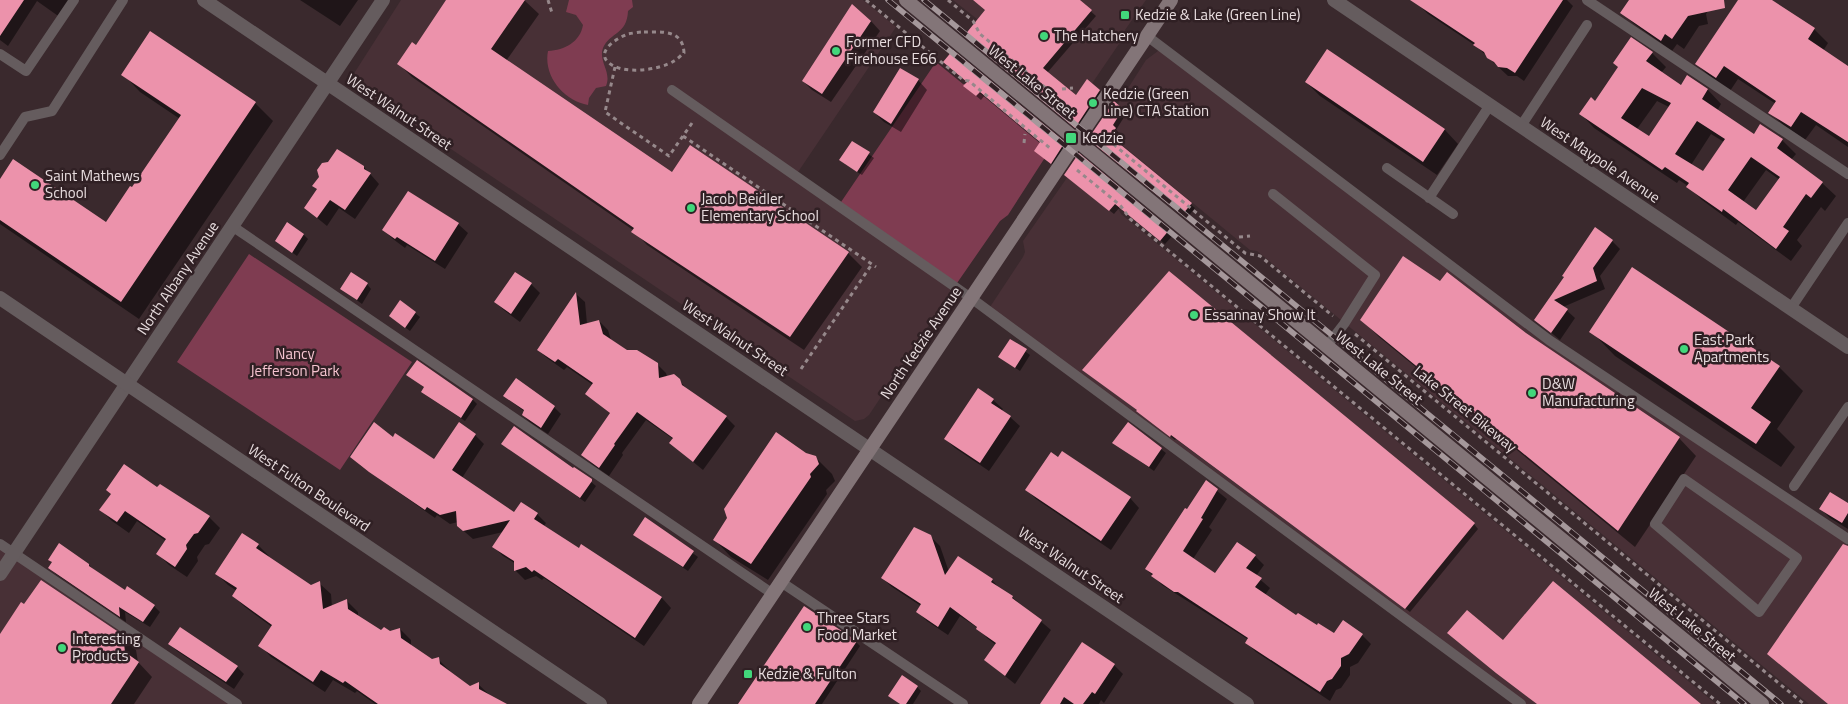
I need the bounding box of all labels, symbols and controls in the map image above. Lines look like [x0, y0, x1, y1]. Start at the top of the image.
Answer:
place label: Kedzie & Lake (Green Line) [1135, 3, 1301, 26]
marker: Kedzie & Lake (Green Line) [1119, 9, 1131, 21]
place label: The Hatchery [1054, 24, 1138, 47]
place label: Former CFD Firehouse E66 [846, 30, 937, 70]
marker: The Hatchery [1038, 30, 1050, 42]
street label: West Lake Street [983, 39, 1082, 125]
marker: Former CFD Firehouse E66 [830, 45, 842, 57]
street label: West Walnut Street [342, 68, 457, 156]
place label: Kedzie (Green Line) CTA Station [1103, 82, 1209, 122]
marker: Kedzie (Green Line) CTA Station [1087, 97, 1099, 109]
street label: West Maypole Avenue [1536, 111, 1665, 208]
place label: Kedzie [1082, 126, 1124, 149]
marker: Kedzie [1064, 131, 1078, 145]
place label: Saint Mathews School [45, 164, 140, 204]
marker: Saint Mathews School [29, 179, 41, 191]
place label: Jacob Beidler Elementary School [701, 187, 819, 227]
marker: Jacob Beidler Elementary School [685, 202, 697, 214]
street label: North Albany Avenue [131, 216, 224, 339]
street label: North Kedzie Avenue [874, 282, 967, 404]
street label: West Walnut Street [678, 294, 793, 382]
place label: Essannay Show It [1204, 303, 1316, 326]
marker: Essannay Show It [1188, 309, 1200, 321]
street label: West Lake Street [1330, 325, 1429, 411]
place label: East Park Apartments [1694, 328, 1769, 368]
park label: Nancy Jefferson Park [250, 342, 340, 382]
marker: East Park Apartments [1678, 343, 1690, 355]
street label: Lake Street Bikeway [1408, 360, 1522, 458]
place label: D&W Manufacturing [1542, 372, 1635, 412]
marker: D&W Manufacturing [1526, 387, 1538, 399]
street label: West Fulton Boulevard [243, 438, 375, 537]
street label: West Walnut Street [1014, 521, 1129, 609]
street label: West Lake Street [1643, 582, 1742, 668]
place label: Three Stars Food Market [817, 606, 898, 646]
marker: Three Stars Food Market [801, 621, 813, 633]
place label: Interesting Products [72, 627, 141, 667]
marker: Interesting Products [56, 642, 68, 654]
place label: Kedzie & Fulton [758, 662, 857, 685]
marker: Kedzie & Fulton [742, 668, 754, 680]

